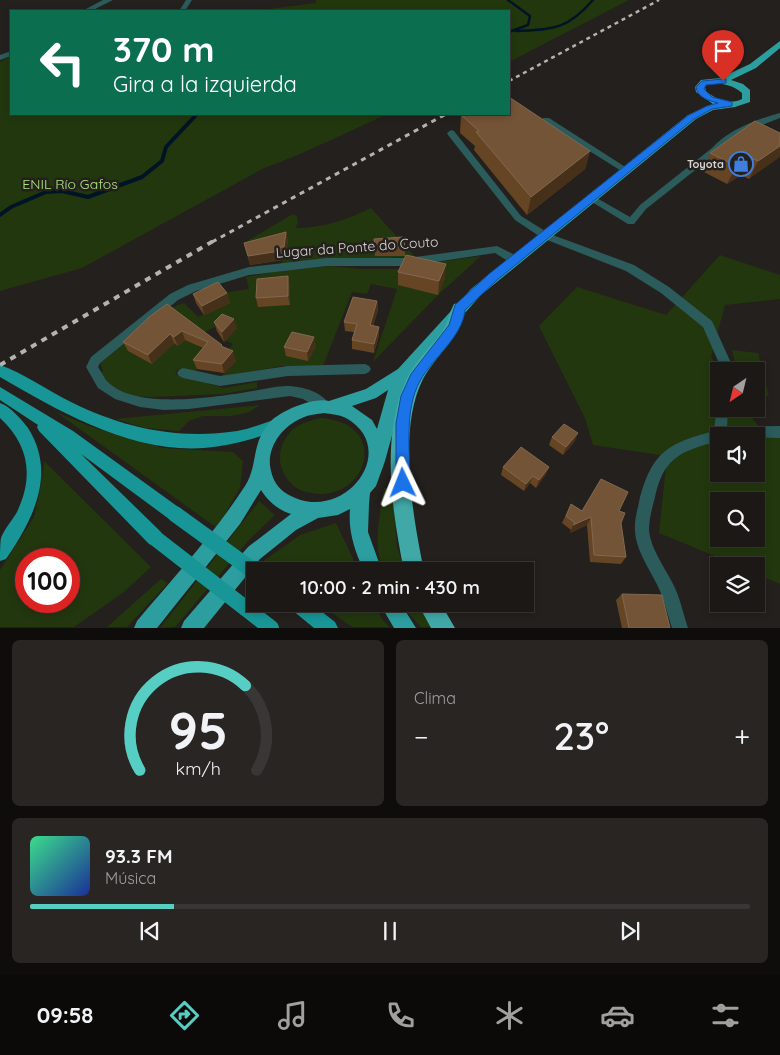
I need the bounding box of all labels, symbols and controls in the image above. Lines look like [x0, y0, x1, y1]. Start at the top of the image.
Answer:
text: 370 m [113, 27, 215, 71]
icon: left [30, 30, 95, 95]
pin [702, 30, 744, 81]
icon: arrive [709, 37, 737, 65]
text: Gira a la izquierda [113, 70, 297, 98]
shop icon: Toyota [728, 151, 754, 177]
place label: Toyota [687, 157, 724, 171]
park label: ENIL Río Gafos [22, 175, 118, 193]
street label: Lugar da Ponte do Couto [275, 232, 439, 262]
north arrow [710, 362, 765, 418]
map controls [710, 362, 765, 612]
button: sound [710, 427, 765, 482]
position arrow [376, 456, 428, 508]
button: search [710, 492, 765, 547]
speed limit sign: 100 [15, 548, 80, 613]
button: layers [710, 557, 765, 612]
text: 10:00 · 2 min · 430 m [300, 575, 480, 599]
text: Clima [414, 688, 456, 708]
text: 95 [168, 697, 228, 762]
text: 23° [553, 712, 609, 760]
text: − [414, 719, 429, 754]
text: + [734, 719, 750, 754]
text: km/h [175, 757, 221, 779]
text: 93.3 FM [105, 844, 173, 868]
text: Música [105, 868, 156, 888]
icon: previous [136, 917, 164, 945]
icon: pause [376, 917, 404, 945]
icon: next [616, 917, 644, 945]
icon: directions [167, 998, 202, 1033]
icon: music [275, 998, 310, 1033]
icon: phone [383, 998, 418, 1033]
icon: climate [492, 998, 527, 1033]
icon: car [600, 998, 635, 1033]
icon: filters [708, 998, 743, 1033]
text: 09:58 [37, 1001, 93, 1029]

